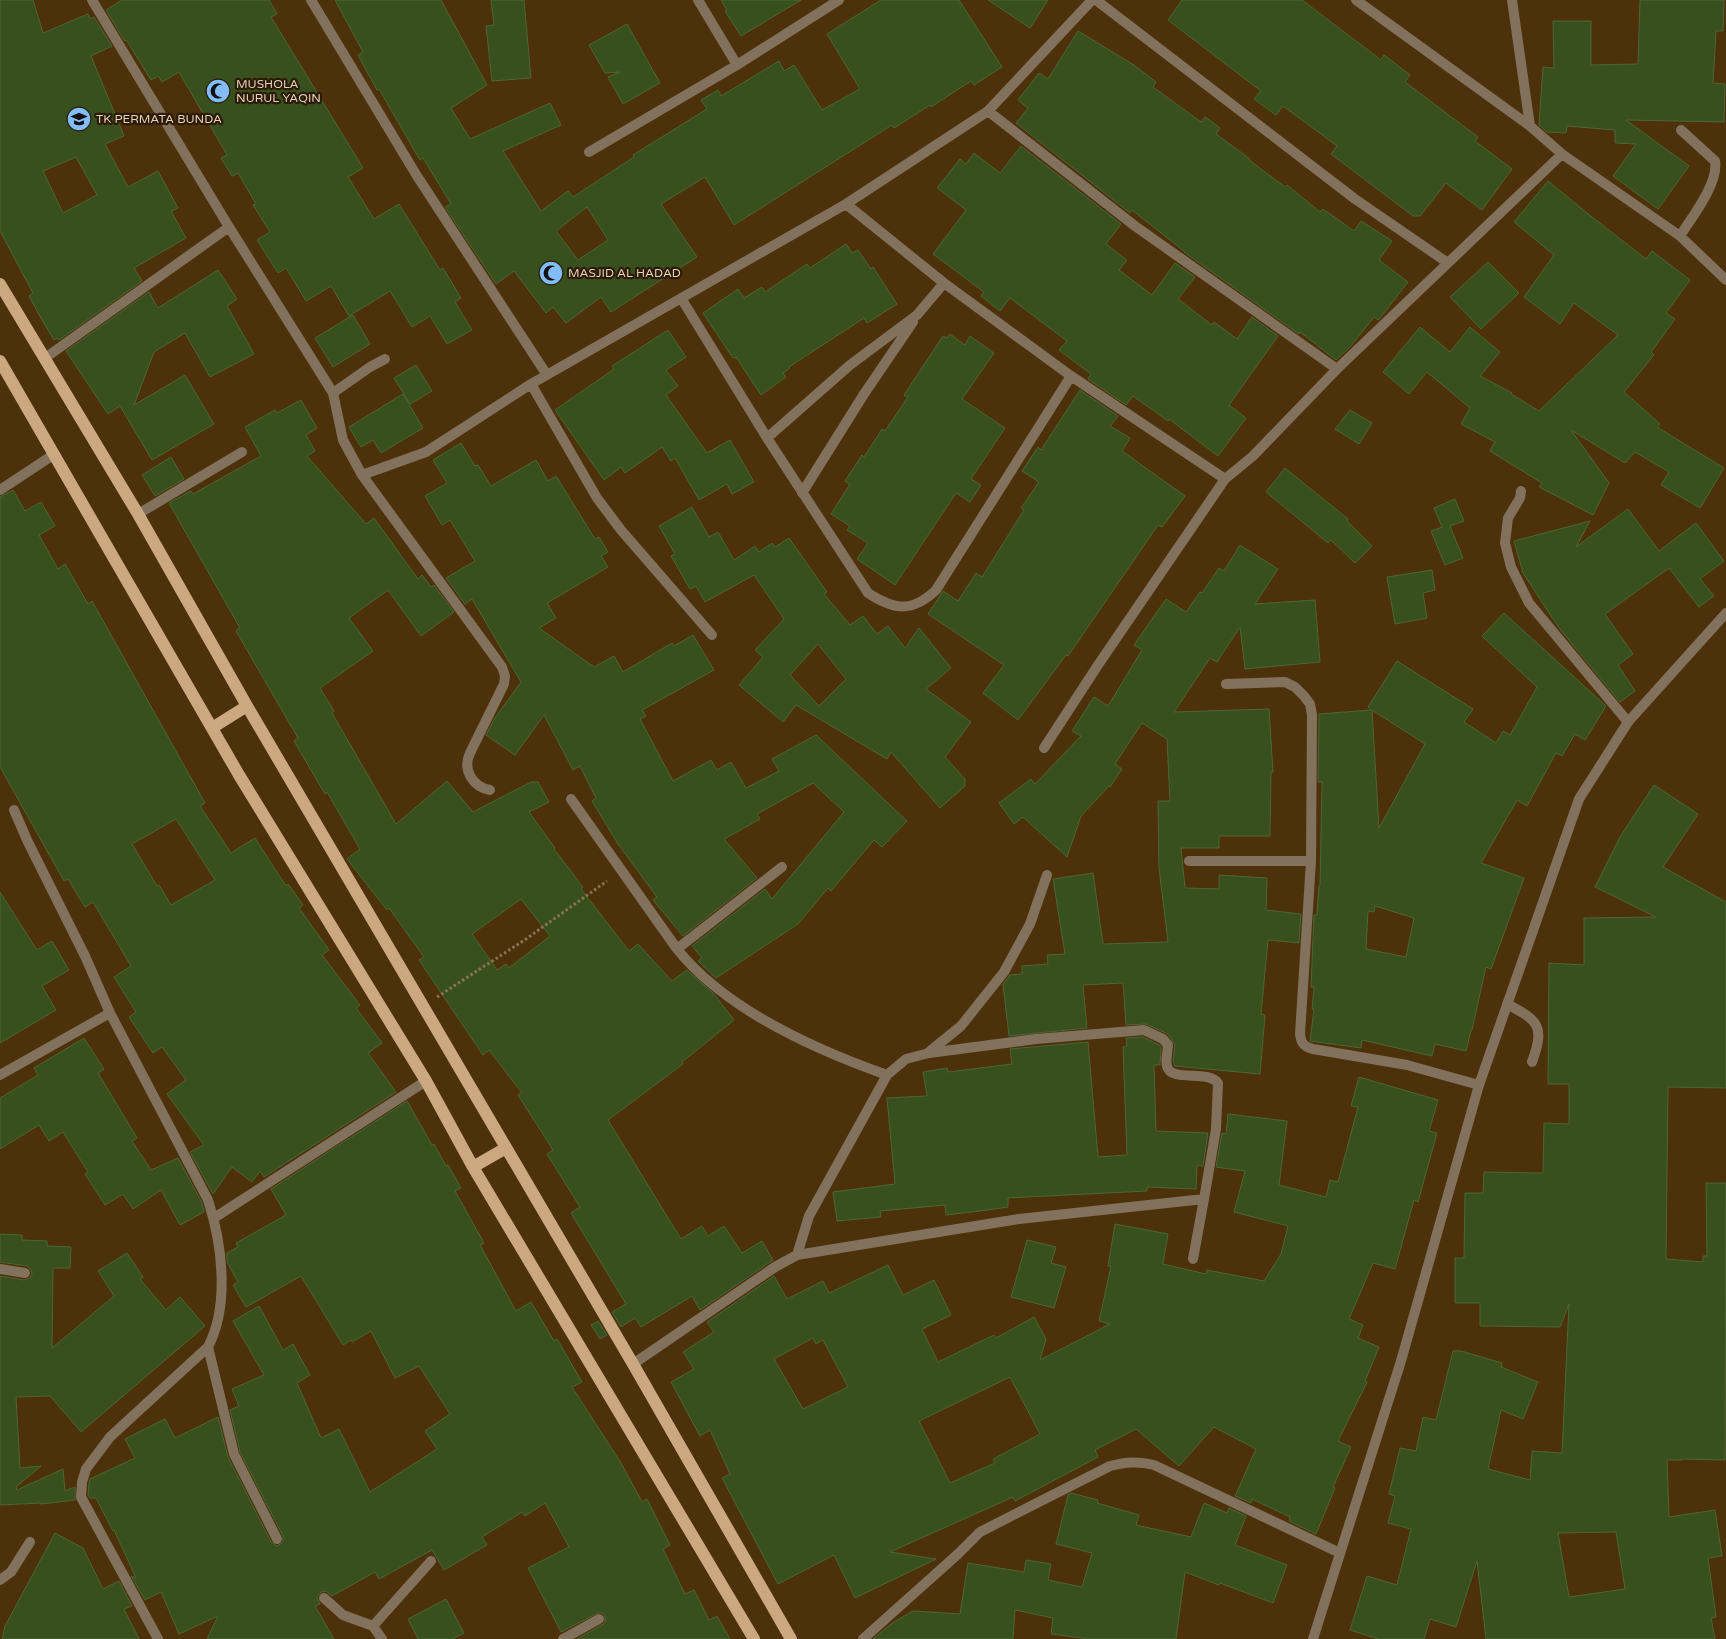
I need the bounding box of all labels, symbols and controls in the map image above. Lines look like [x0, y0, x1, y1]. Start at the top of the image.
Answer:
place label: MUSHOLA NURUL YAQIN [236, 77, 321, 105]
mosque icon: MUSHOLA NURUL YAQIN [205, 78, 231, 104]
school or university icon: TK PERMATA BUNDA [66, 106, 92, 132]
place label: TK PERMATA BUNDA [96, 112, 222, 126]
mosque icon: MASJID AL HADAD [538, 260, 564, 286]
place label: MASJID AL HADAD [568, 266, 681, 280]

